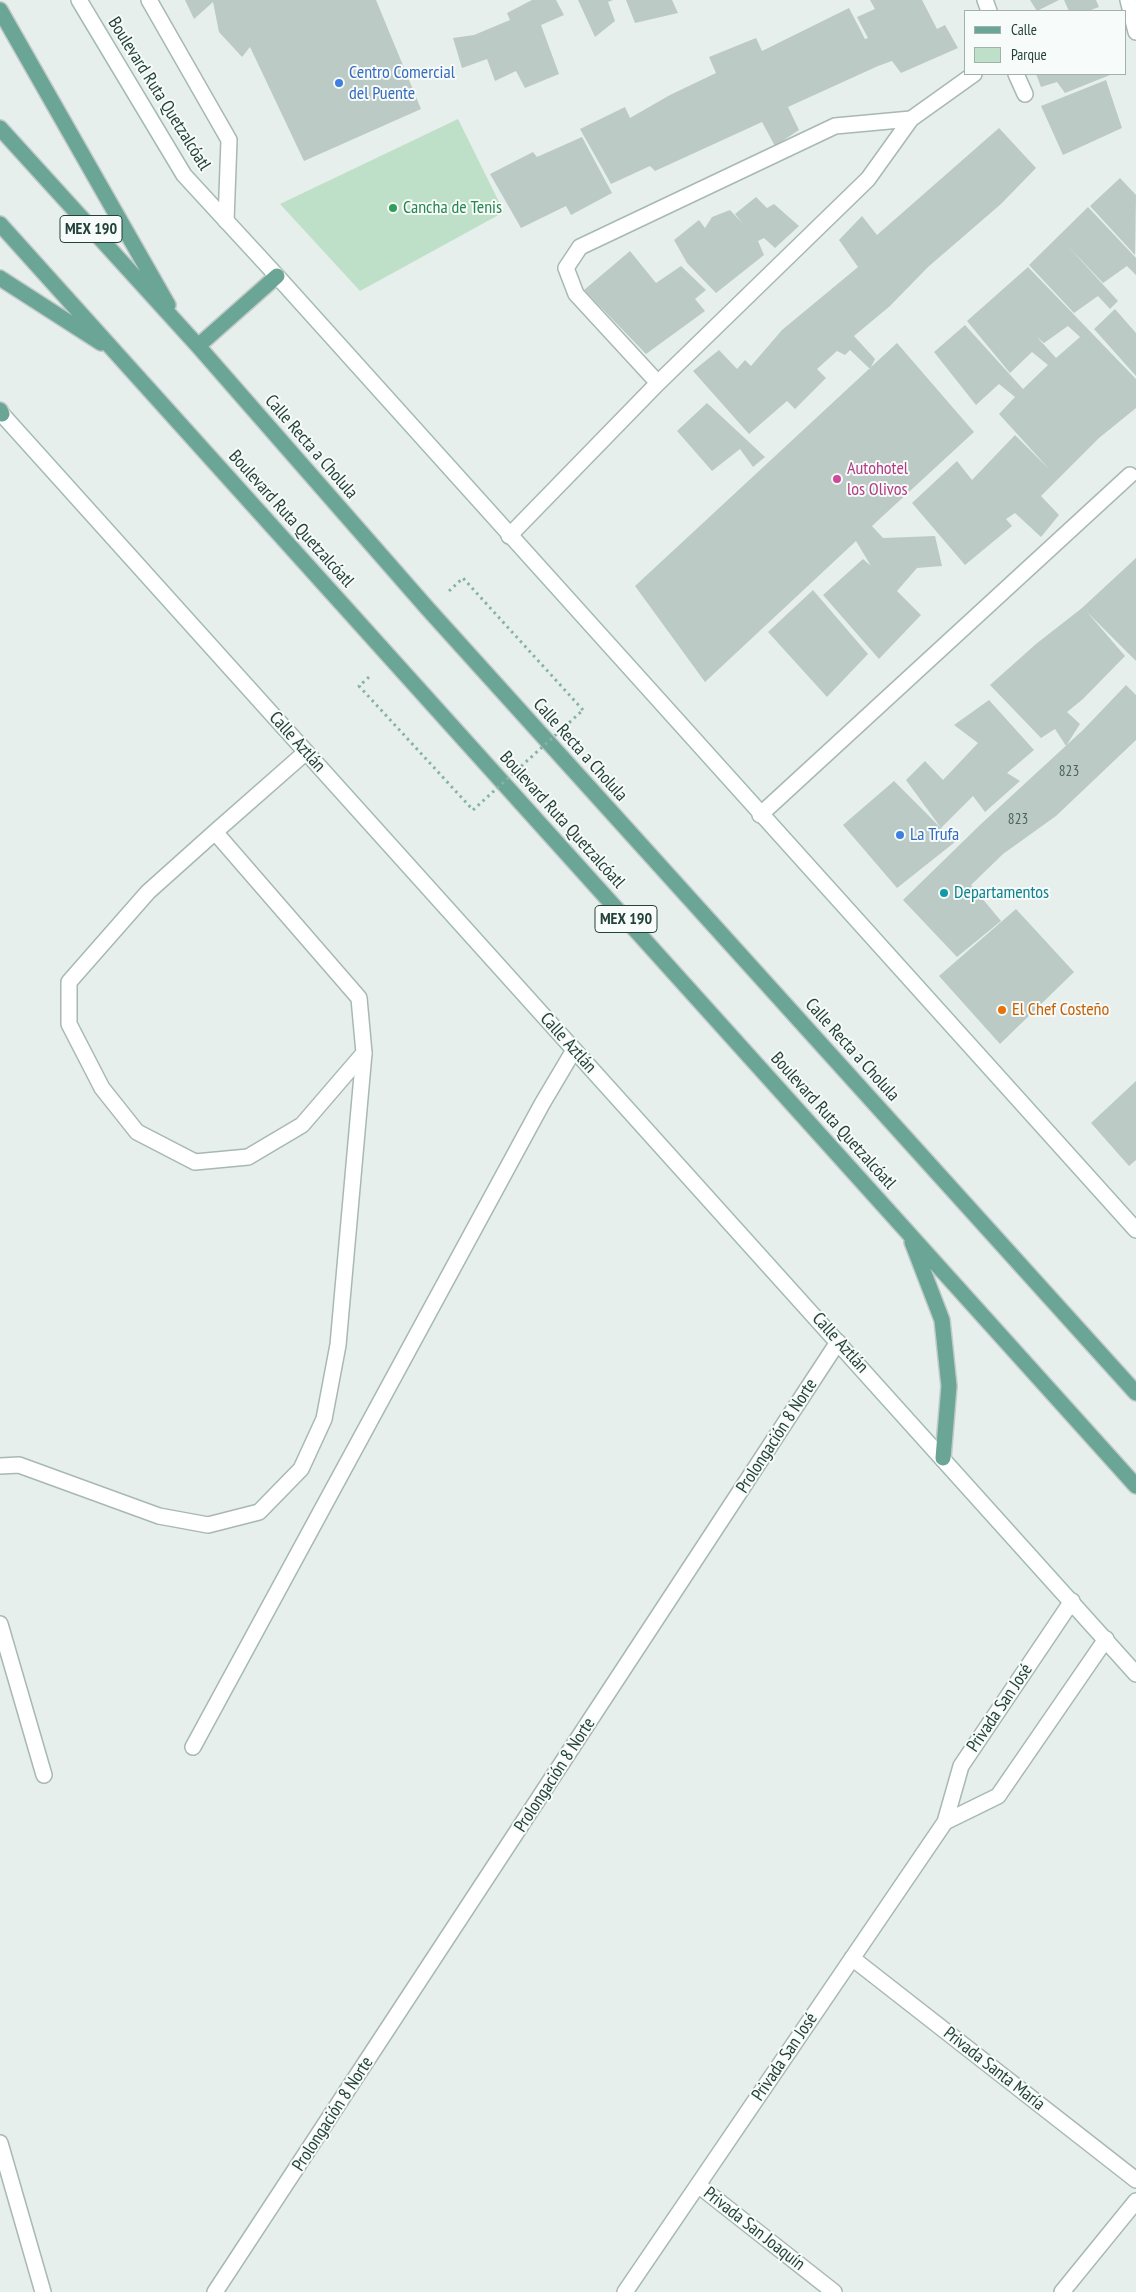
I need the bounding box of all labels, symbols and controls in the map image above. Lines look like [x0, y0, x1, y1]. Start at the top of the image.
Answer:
legend [964, 10, 1126, 75]
street label: Boulevard Ruta Quetzalcóatl [103, 13, 215, 175]
text: Calle [1011, 20, 1037, 39]
text: Parque [1011, 45, 1047, 64]
place label: Centro Comercial del Puente [349, 62, 455, 104]
marker: Centro Comercial del Puente [333, 77, 345, 89]
place label: Cancha de Tenis [403, 197, 502, 219]
marker: Cancha de Tenis [387, 202, 399, 214]
road number: MEX 190 [60, 215, 122, 242]
street label: Calle Recta a Cholula [260, 391, 362, 503]
street label: Boulevard Ruta Quetzalcóatl [224, 446, 358, 592]
place label: Autohotel los Olivos [847, 458, 908, 500]
marker: Autohotel los Olivos [831, 473, 843, 485]
street label: Calle Recta a Cholula [528, 694, 632, 806]
street label: Calle Aztlán [264, 707, 330, 777]
street label: Boulevard Ruta Quetzalcóatl [495, 747, 629, 893]
house number: 823 [1059, 763, 1079, 781]
house number: 823 [1008, 811, 1028, 829]
place label: La Trufa [910, 824, 959, 846]
marker: La Trufa [894, 829, 906, 841]
place label: Departamentos [954, 882, 1049, 904]
marker: Departamentos [938, 887, 950, 899]
road number: MEX 190 [595, 906, 657, 932]
street label: Calle Recta a Cholula [800, 994, 904, 1106]
place label: El Chef Costeño [1012, 999, 1109, 1021]
marker: El Chef Costeño [996, 1004, 1008, 1016]
street label: Calle Aztlán [535, 1008, 601, 1078]
street label: Boulevard Ruta Quetzalcóatl [766, 1048, 900, 1194]
street label: Calle Aztlán [807, 1308, 873, 1378]
street label: Prolongación 8 Norte [732, 1375, 822, 1497]
street label: Privada San José [963, 1660, 1037, 1756]
street label: Prolongación 8 Norte [510, 1714, 600, 1836]
street label: Privada San José [748, 2009, 822, 2105]
street label: Privada Santa María [939, 2023, 1049, 2115]
street label: Prolongación 8 Norte [288, 2053, 378, 2175]
street label: Privada San Joaquín [699, 2183, 809, 2275]

